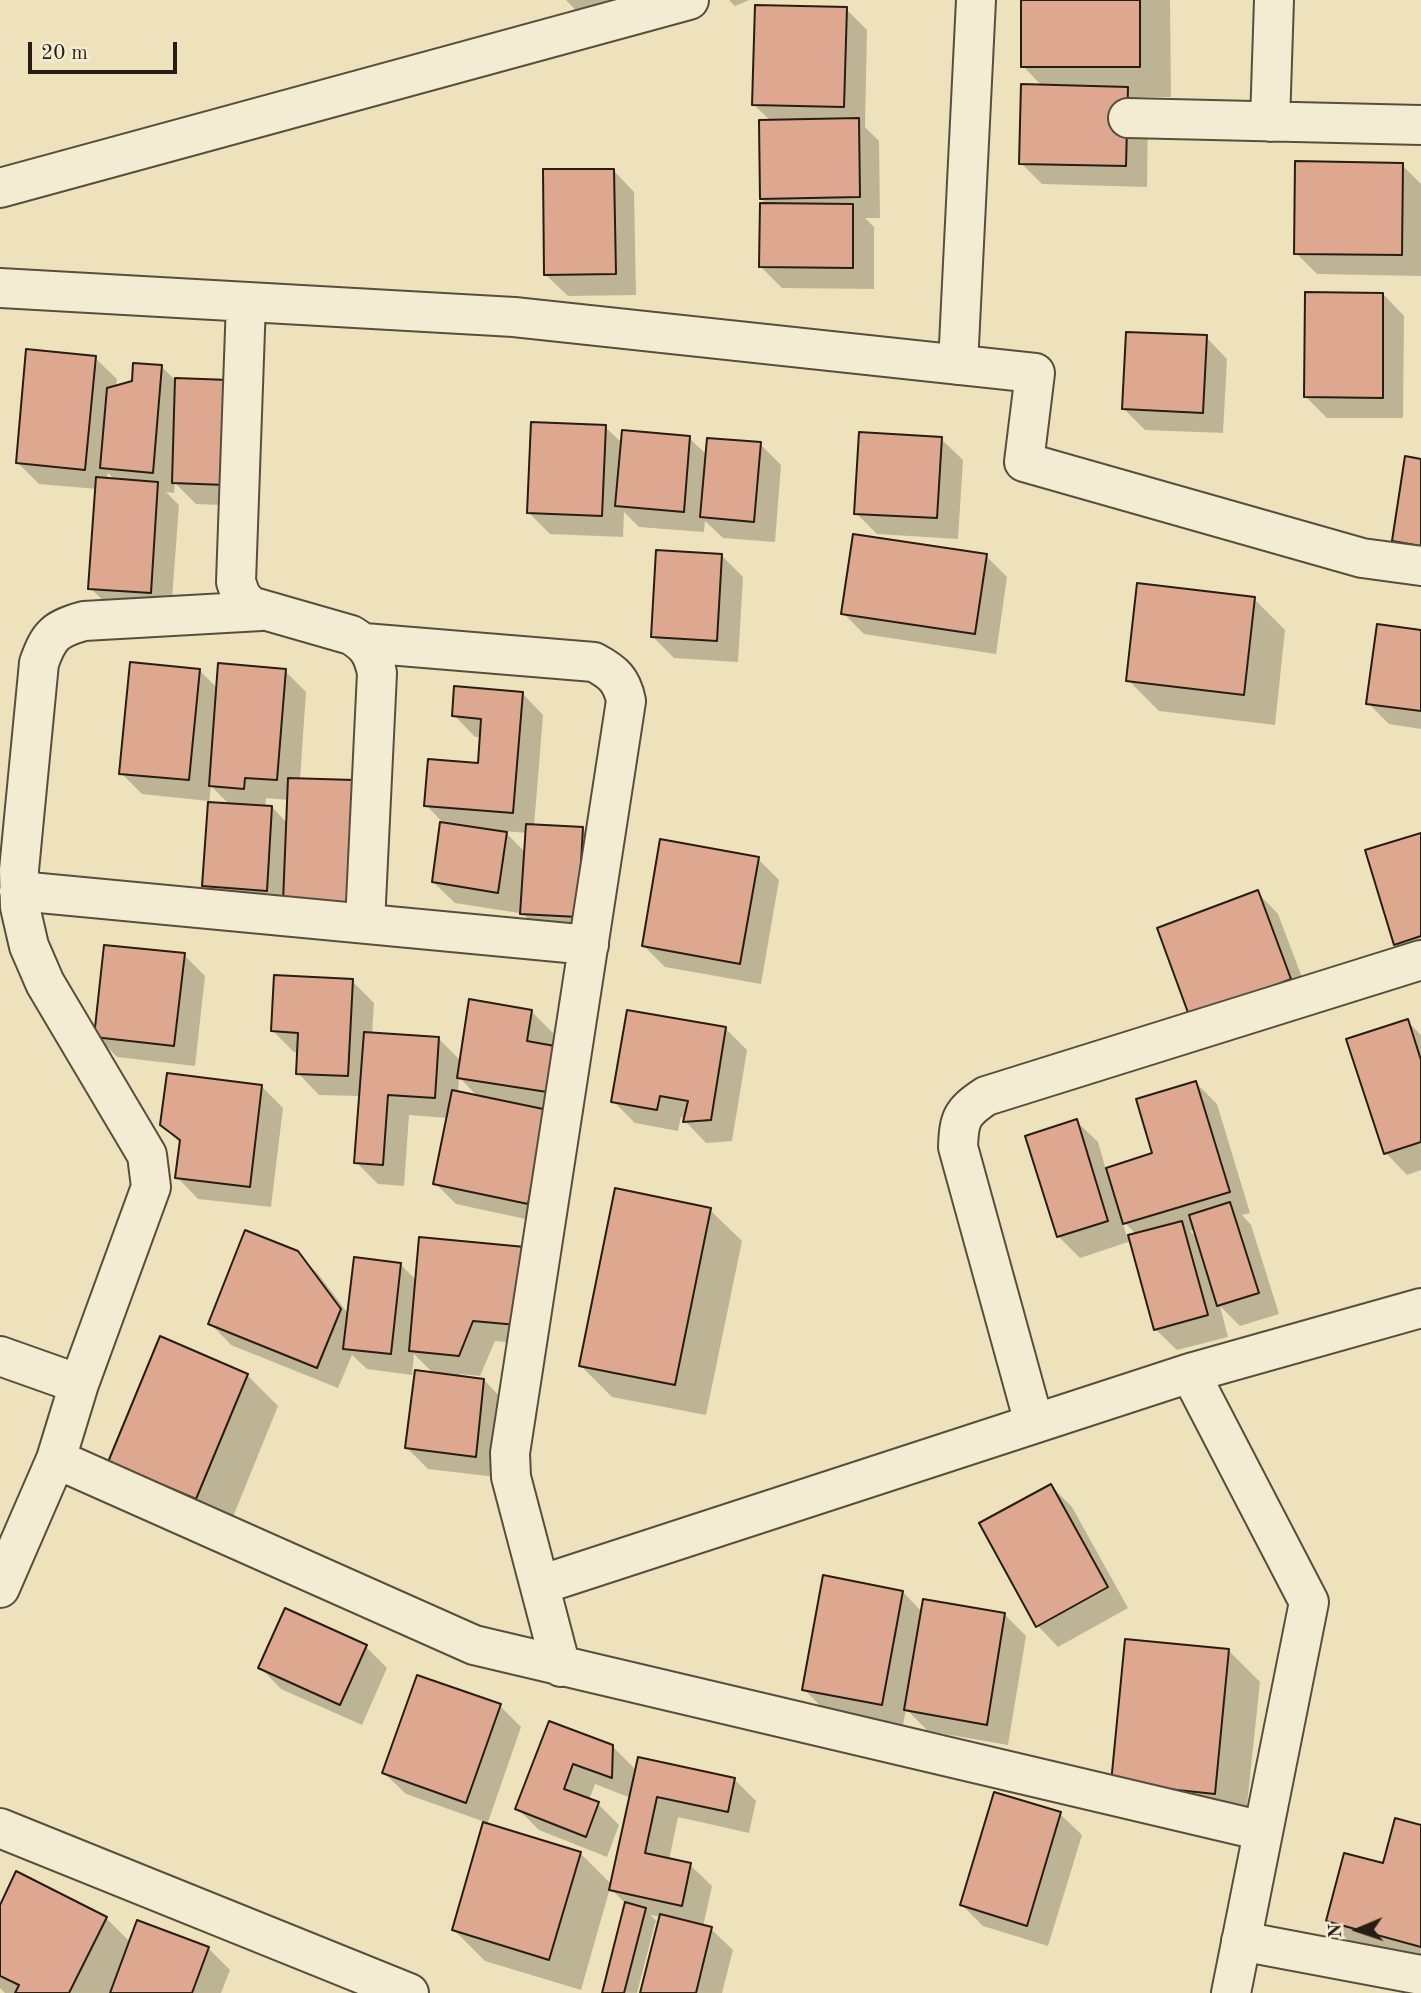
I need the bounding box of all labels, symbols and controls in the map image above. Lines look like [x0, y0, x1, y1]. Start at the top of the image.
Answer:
scale bar [32, 28, 180, 72]
text: 20 m [41, 43, 88, 64]
north arrow [1323, 1895, 1393, 1965]
text: N [1327, 1923, 1346, 1938]

